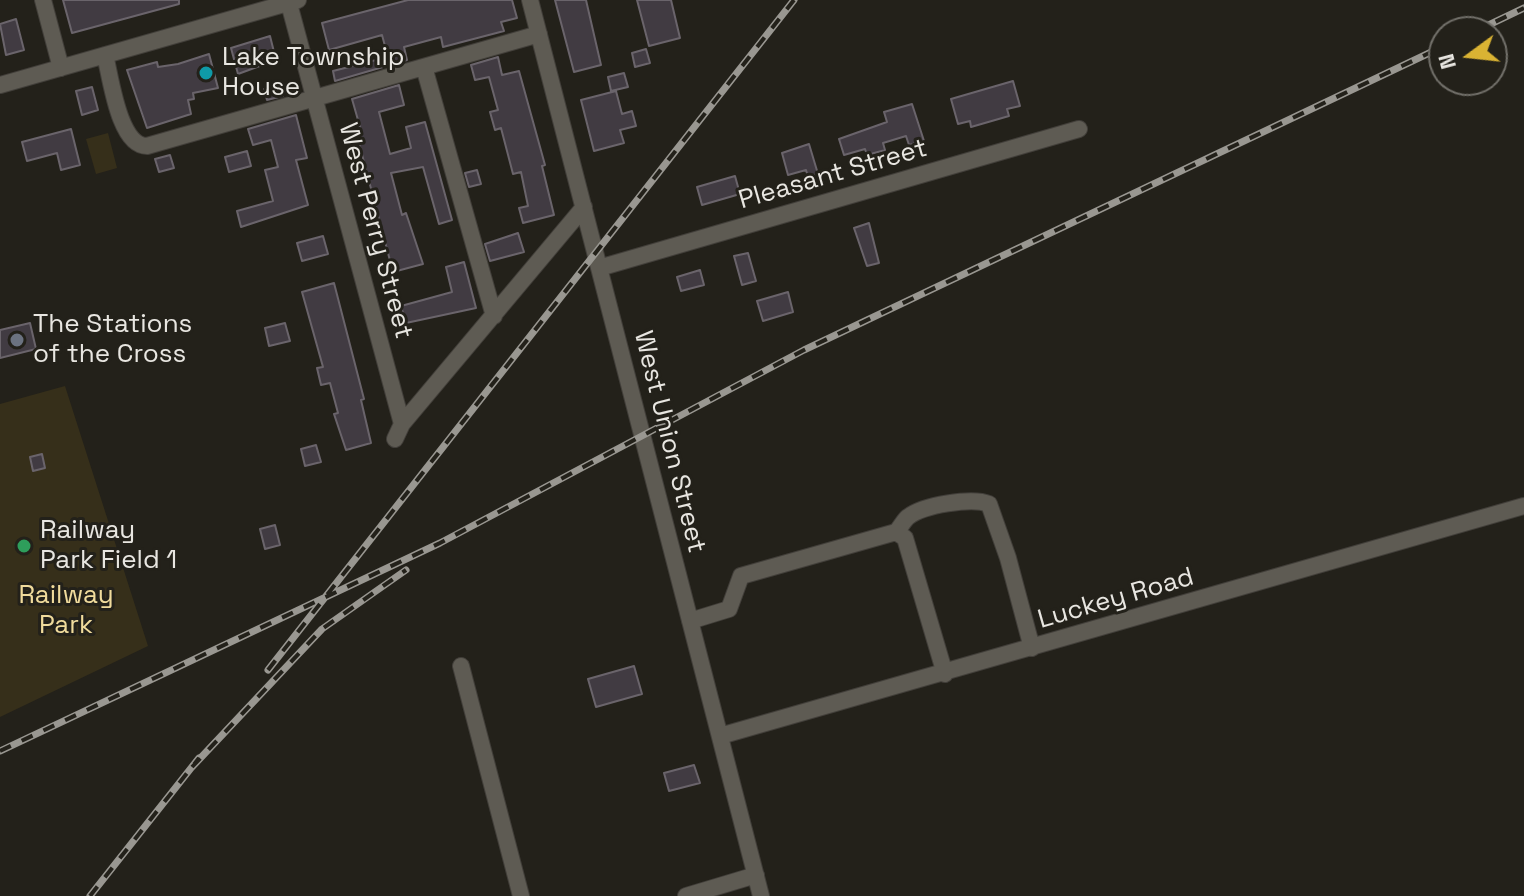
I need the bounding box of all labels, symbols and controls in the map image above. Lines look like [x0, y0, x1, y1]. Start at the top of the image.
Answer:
north arrow [1428, 16, 1508, 96]
place label: Lake Township House [222, 42, 405, 104]
text: N [1431, 51, 1462, 72]
marker: Lake Township House [197, 64, 215, 82]
street label: West Perry Street [331, 120, 419, 342]
street label: Pleasant Street [735, 133, 931, 217]
place label: The Stations of the Cross [33, 309, 192, 370]
street label: West Union Street [626, 328, 712, 556]
marker: The Stations of the Cross [8, 331, 26, 349]
place label: Railway Park Field 1 [40, 515, 177, 576]
marker: Railway Park Field 1 [15, 537, 33, 555]
street label: Luckey Road [1034, 562, 1198, 636]
park label: Railway Park [18, 580, 114, 642]

